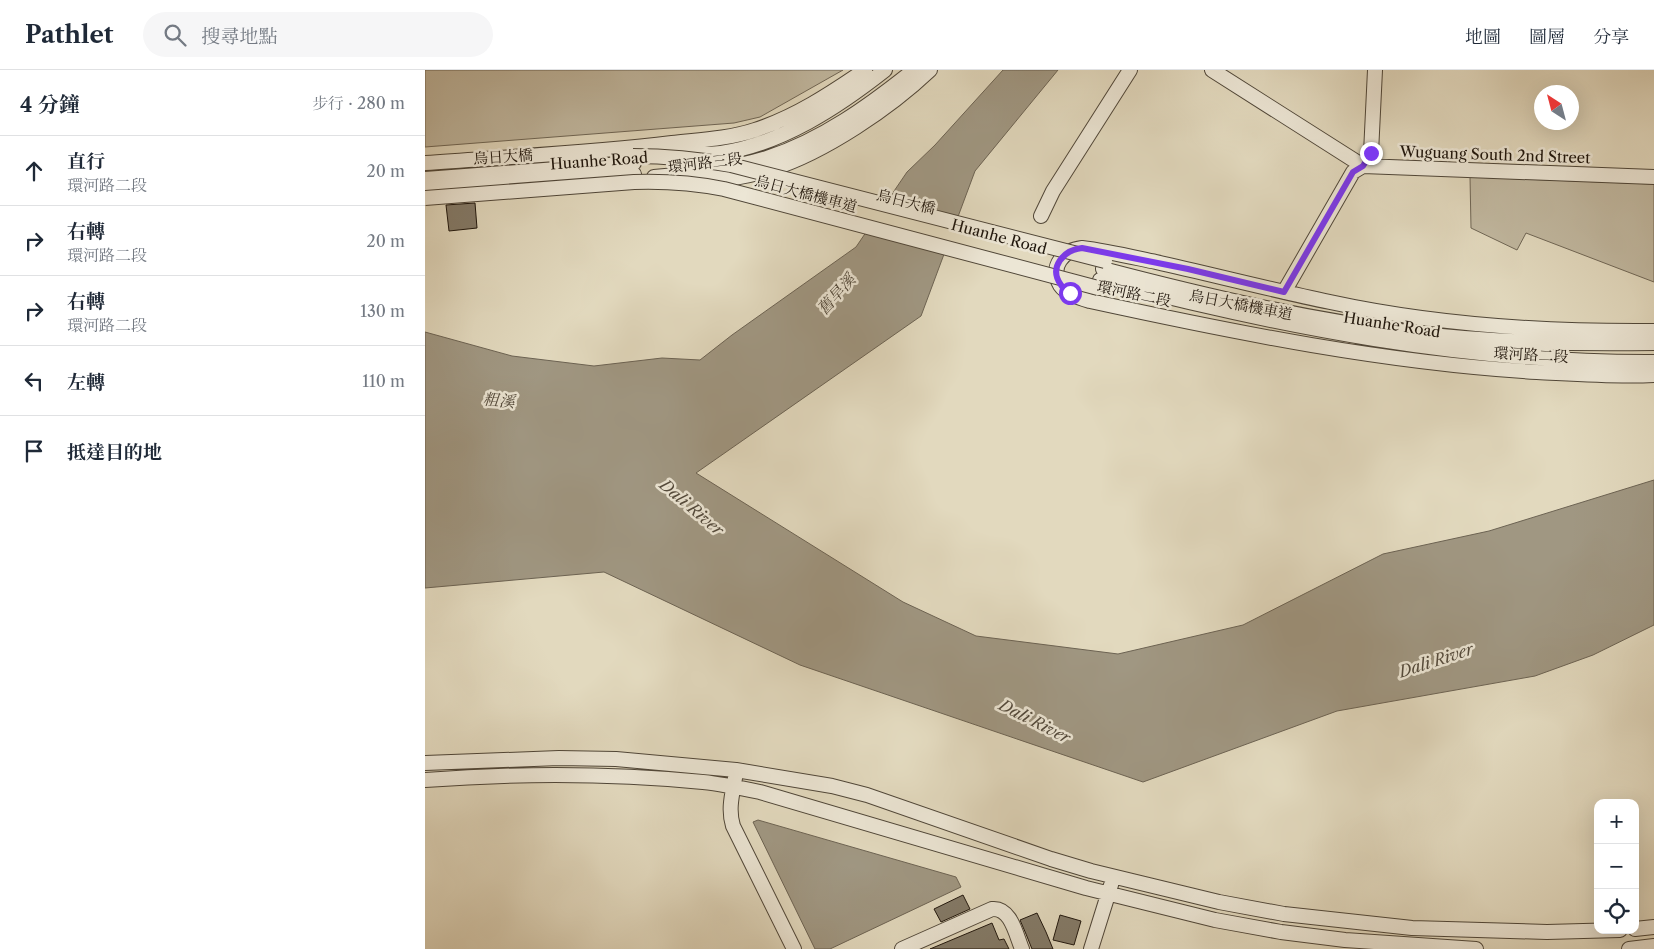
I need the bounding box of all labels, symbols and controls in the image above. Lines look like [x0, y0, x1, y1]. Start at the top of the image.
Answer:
search box [143, 12, 493, 57]
text: Pathlet [25, 20, 113, 49]
icon: search [161, 21, 189, 49]
text: 搜尋地點 [201, 25, 277, 48]
text: 地圖 [1465, 26, 1501, 48]
text: 圖層 [1529, 26, 1565, 48]
text: 分享 [1593, 26, 1629, 48]
north arrow [1534, 85, 1579, 130]
text: 4 分鐘 [20, 92, 80, 117]
text: 步行 · 280 m [312, 93, 405, 113]
route end [1360, 142, 1383, 165]
street label: Wuguang South 2nd Street [1398, 142, 1591, 167]
street label: 烏日大橋 [472, 145, 534, 168]
street label: Huanhe Road [549, 148, 649, 173]
street label: 環河路三段 [667, 149, 743, 177]
text: 直行 [67, 150, 105, 173]
icon: ahead [20, 157, 48, 185]
text: 20 m [366, 161, 405, 181]
street label: 烏日大橋機車道 [753, 171, 859, 216]
text: 環河路二段 [67, 175, 147, 195]
street label: 烏日大橋 [875, 185, 938, 218]
street label: Huanhe Road [949, 215, 1049, 258]
text: 右轉 [67, 220, 105, 243]
icon: right [20, 227, 48, 255]
text: 20 m [366, 231, 405, 251]
text: 環河路二段 [67, 245, 147, 265]
water label: 舊旱溪 [813, 268, 861, 319]
street label: 環河路二段 [1095, 276, 1173, 311]
route start [1059, 282, 1082, 305]
street label: 烏日大橋機車道 [1188, 285, 1294, 324]
text: 右轉 [67, 290, 105, 313]
icon: right [20, 297, 48, 325]
text: 130 m [360, 301, 405, 321]
street label: Huanhe Road [1342, 307, 1442, 342]
text: 環河路二段 [67, 315, 147, 335]
street label: 環河路二段 [1493, 343, 1569, 366]
icon: left [20, 367, 48, 395]
text: 左轉 [67, 371, 105, 394]
text: 110 m [362, 371, 405, 391]
water label: 粗溪 [482, 389, 518, 412]
icon: arrive [20, 437, 48, 465]
text: 抵達目的地 [67, 441, 162, 464]
water label: Dali River [654, 473, 729, 541]
water label: Dali River [1394, 638, 1477, 682]
water label: Dali River [994, 694, 1075, 748]
map controls [1594, 799, 1639, 934]
button: + [1594, 799, 1639, 844]
button: − [1594, 844, 1639, 889]
button: locate [1594, 889, 1639, 934]

